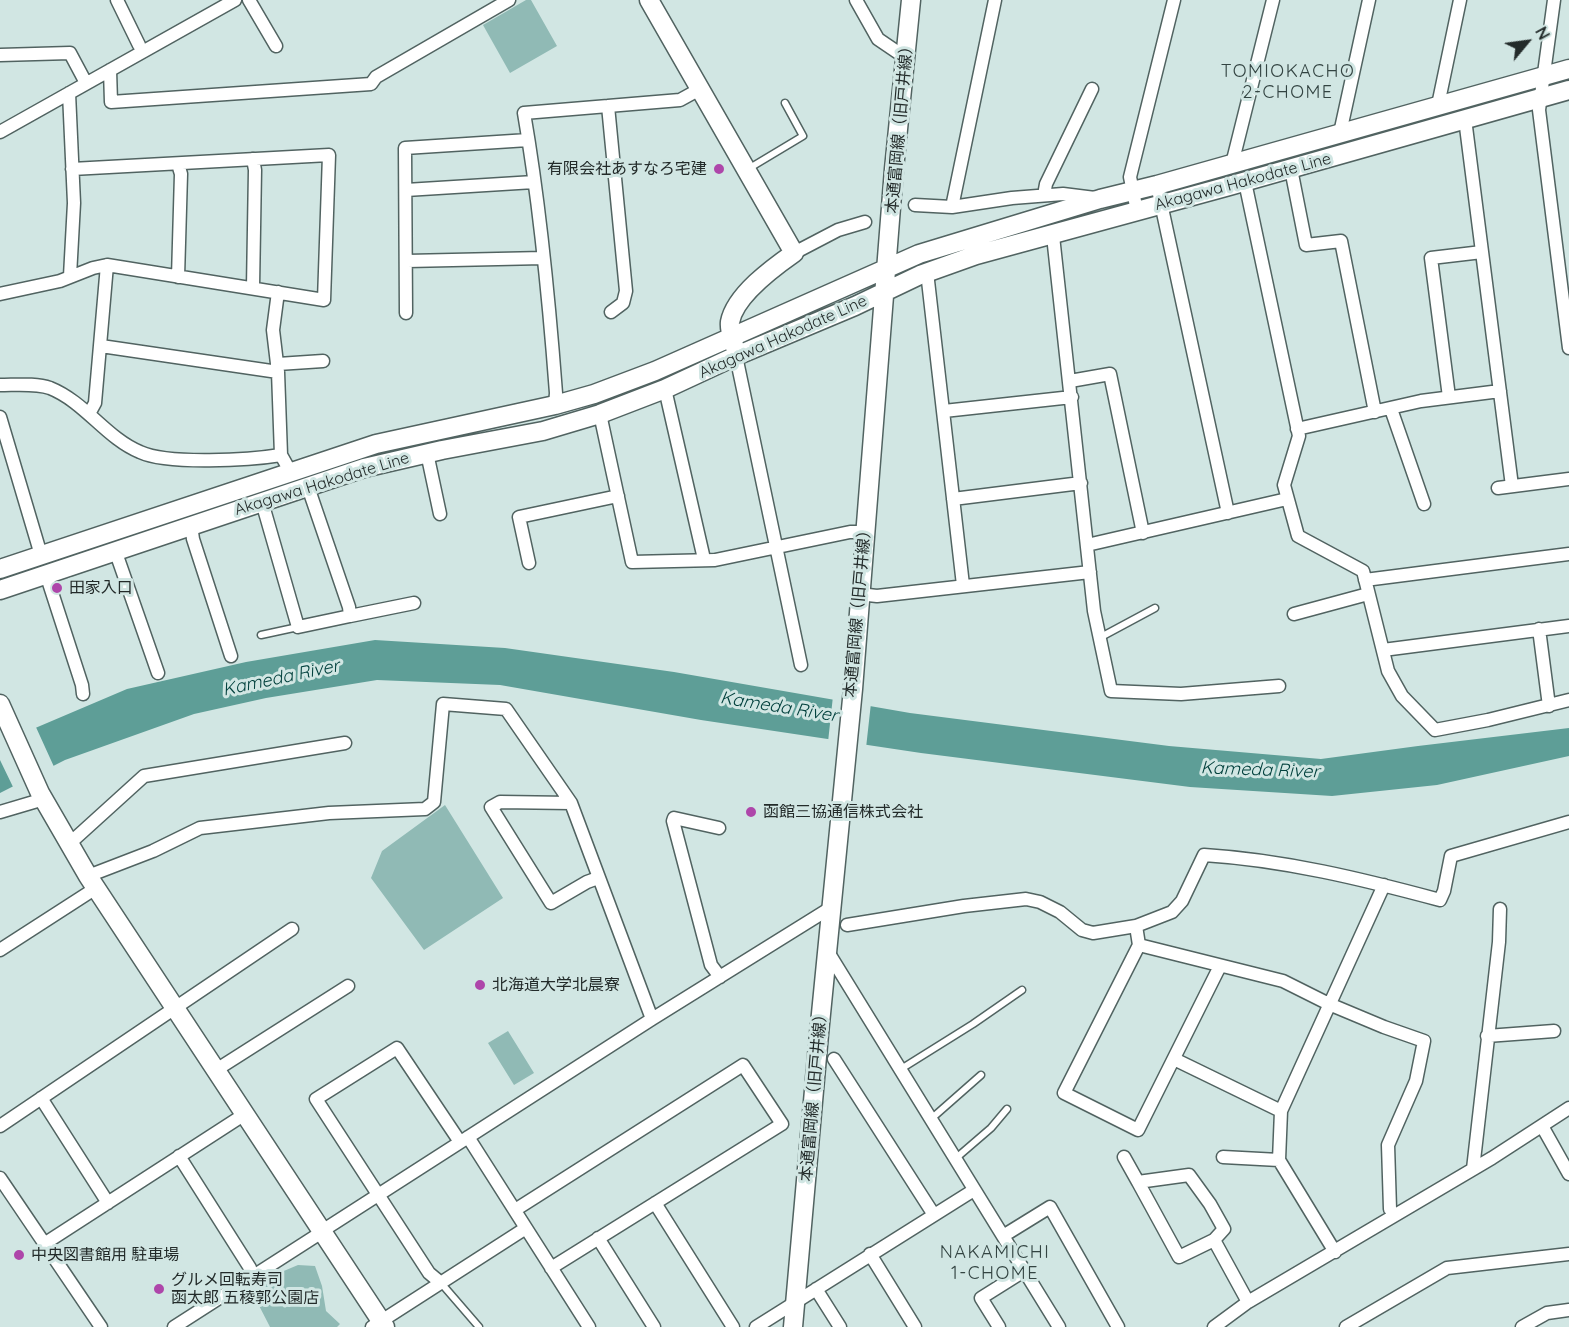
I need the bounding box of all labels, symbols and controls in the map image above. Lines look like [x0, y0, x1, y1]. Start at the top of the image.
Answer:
north arrow [1497, 12, 1557, 72]
text: N [1531, 23, 1554, 43]
street label: 本通富岡線（旧戸井線） [883, 37, 917, 215]
district label: TOMIOKACHO 2-CHOME [1221, 61, 1355, 104]
street label: Akagawa Hakodate Line [1153, 149, 1333, 215]
place label: 有限会社あすなろ宅建 [547, 159, 707, 179]
marker: 有限会社あすなろ宅建 [712, 162, 726, 176]
street label: Akagawa Hakodate Line [696, 291, 870, 383]
street label: Akagawa Hakodate Line [232, 448, 412, 520]
street label: 本通富岡線（旧戸井線） [841, 521, 875, 699]
place label: 田家入口 [69, 578, 133, 598]
marker: 田家入口 [50, 581, 64, 595]
water label: Kameda River [221, 655, 341, 701]
water label: Kameda River [719, 687, 839, 727]
water label: Kameda River [1200, 757, 1320, 783]
place label: 函館三協通信株式会社 [763, 802, 923, 822]
marker: 函館三協通信株式会社 [744, 805, 758, 819]
place label: 北海道大学北晨寮 [492, 975, 620, 995]
marker: 北海道大学北晨寮 [473, 978, 487, 992]
street label: 本通富岡線（旧戸井線） [797, 1005, 831, 1183]
district label: NAKAMICHI 1-CHOME [940, 1242, 1050, 1284]
place label: 中央図書館用 駐車場 [31, 1245, 179, 1265]
marker: 中央図書館用 駐車場 [12, 1248, 26, 1262]
place label: グルメ回転寿司 函太郎 五稜郭公園店 [171, 1270, 319, 1308]
marker: グルメ回転寿司 函太郎 五稜郭公園店 [152, 1282, 166, 1296]

